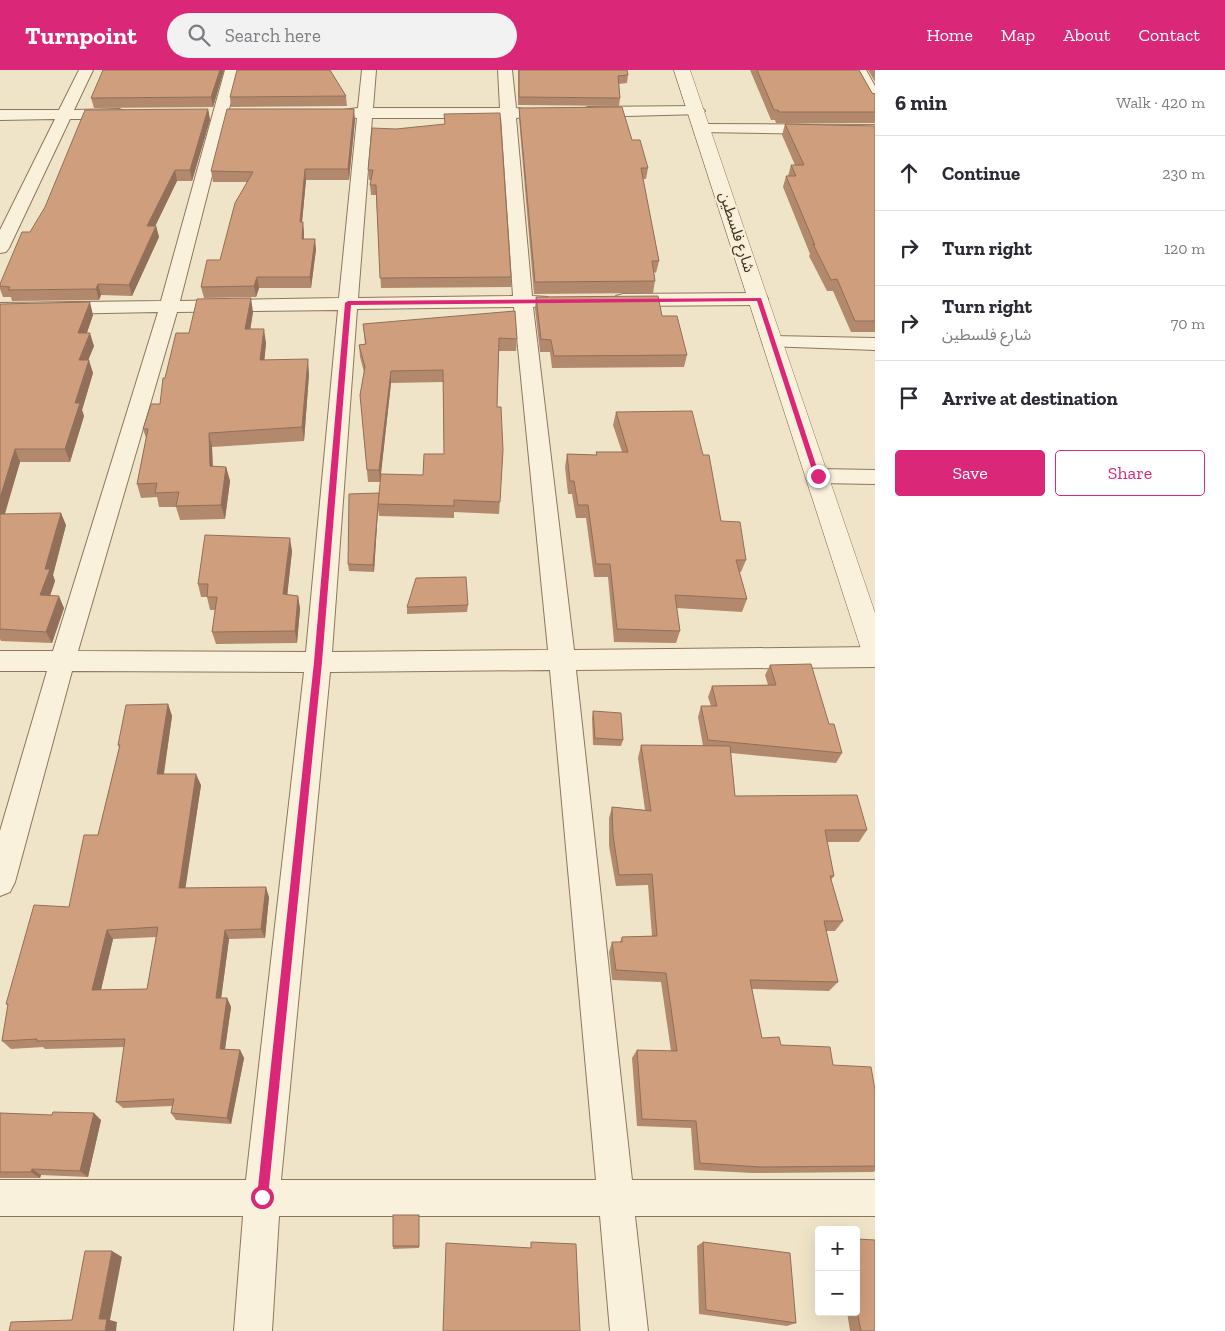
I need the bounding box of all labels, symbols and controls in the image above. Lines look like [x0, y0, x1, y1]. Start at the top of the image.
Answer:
search box [167, 13, 517, 58]
text: Turnpoint [25, 21, 137, 50]
icon: search [185, 21, 213, 49]
text: Search here [225, 24, 321, 47]
text: Home [926, 24, 973, 46]
text: Map [1001, 24, 1035, 46]
text: About [1063, 24, 1110, 46]
text: Contact [1138, 24, 1200, 46]
text: 6 min [895, 90, 947, 115]
text: Walk · 420 m [1116, 93, 1205, 112]
icon: ahead [895, 159, 923, 187]
text: Continue [942, 162, 1020, 185]
text: 230 m [1162, 164, 1205, 183]
street label: شارع فلسطين [713, 189, 759, 276]
icon: right [895, 234, 923, 262]
text: Turn right [942, 237, 1032, 260]
text: 120 m [1164, 239, 1205, 258]
text: Turn right [942, 295, 1032, 318]
icon: right [895, 309, 923, 337]
text: 70 m [1171, 314, 1205, 333]
text: شارع فلسطين [942, 325, 1031, 344]
icon: arrive [895, 384, 923, 412]
text: Arrive at destination [942, 387, 1118, 410]
button: Save [895, 450, 1045, 496]
button: Share [1055, 450, 1205, 496]
route end [807, 465, 830, 488]
route start [251, 1186, 274, 1209]
map controls [815, 1226, 860, 1316]
button: + [815, 1226, 860, 1271]
button: − [815, 1271, 860, 1316]

